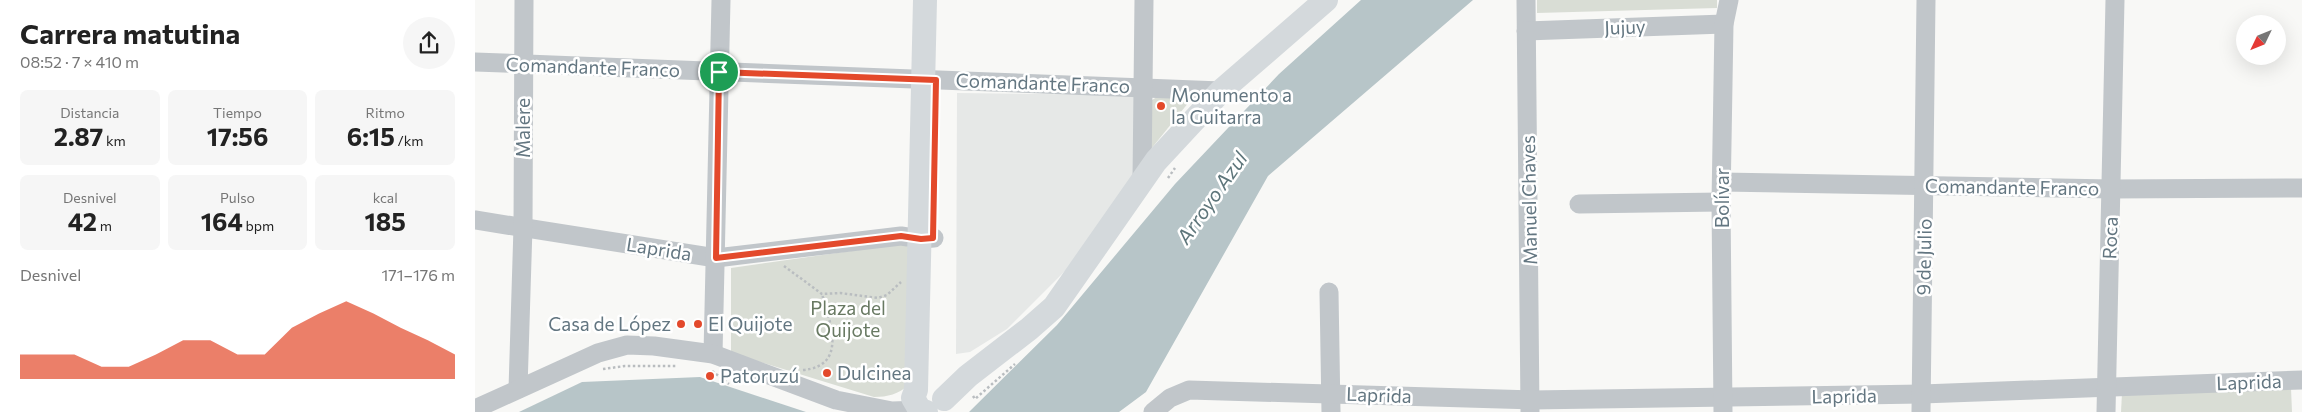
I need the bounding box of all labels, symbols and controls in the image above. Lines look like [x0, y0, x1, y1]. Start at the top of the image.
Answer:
street label: Jujuy [1604, 14, 1646, 39]
north arrow [2236, 15, 2286, 65]
map controls [2236, 15, 2286, 65]
text: Carrera matutina [20, 16, 240, 50]
button: share [403, 17, 455, 69]
pin [698, 51, 740, 93]
text: 08:52 · 7 × 410 m [20, 52, 139, 71]
street label: Comandante Franco [505, 52, 681, 81]
icon: arrive [705, 58, 733, 86]
street label: Comandante Franco [955, 68, 1131, 97]
place label: Monumento a la Guitarra [1171, 83, 1292, 128]
street label: Malere [511, 98, 534, 158]
marker: Monumento a la Guitarra [1155, 100, 1167, 112]
text: Distancia [60, 104, 119, 121]
text: Tiempo [213, 104, 262, 121]
text: Ritmo [366, 104, 405, 121]
text: 2.87 [54, 121, 103, 151]
text: 17:56 [207, 121, 268, 151]
text: 6:15 [347, 121, 395, 151]
text: km [103, 132, 126, 149]
text: /km [395, 132, 423, 149]
street label: Manuel Chaves [1516, 135, 1541, 265]
water label: Arroyo Azul [1170, 146, 1252, 249]
street label: Bolívar [1710, 167, 1733, 228]
street label: Comandante Franco [1925, 173, 2099, 200]
text: Desnivel [63, 189, 117, 206]
text: Pulso [220, 189, 255, 206]
text: kcal [373, 189, 398, 206]
text: 42 [68, 206, 97, 236]
text: 164 [201, 206, 243, 236]
text: 185 [364, 206, 406, 236]
street label: Roca [2097, 216, 2122, 260]
text: m [97, 217, 112, 234]
text: bpm [243, 217, 274, 234]
street label: 9 de Julio [1911, 218, 1936, 296]
street label: Laprida [625, 232, 693, 265]
text: Desnivel [20, 265, 81, 284]
text: 171–176 m [381, 265, 455, 284]
park label: Plaza del Quijote [810, 296, 886, 341]
place label: Casa de López [548, 312, 671, 335]
place label: El Quijote [708, 312, 793, 335]
marker: Casa de López [675, 318, 687, 330]
marker: El Quijote [692, 318, 704, 330]
place label: Dulcinea [837, 361, 912, 384]
place label: Patoruzú [720, 364, 799, 387]
marker: Dulcinea [821, 367, 833, 379]
street label: Laprida [2216, 369, 2282, 394]
marker: Patoruzú [704, 370, 716, 382]
street label: Laprida [1346, 382, 1412, 407]
street label: Laprida [1811, 383, 1877, 408]

